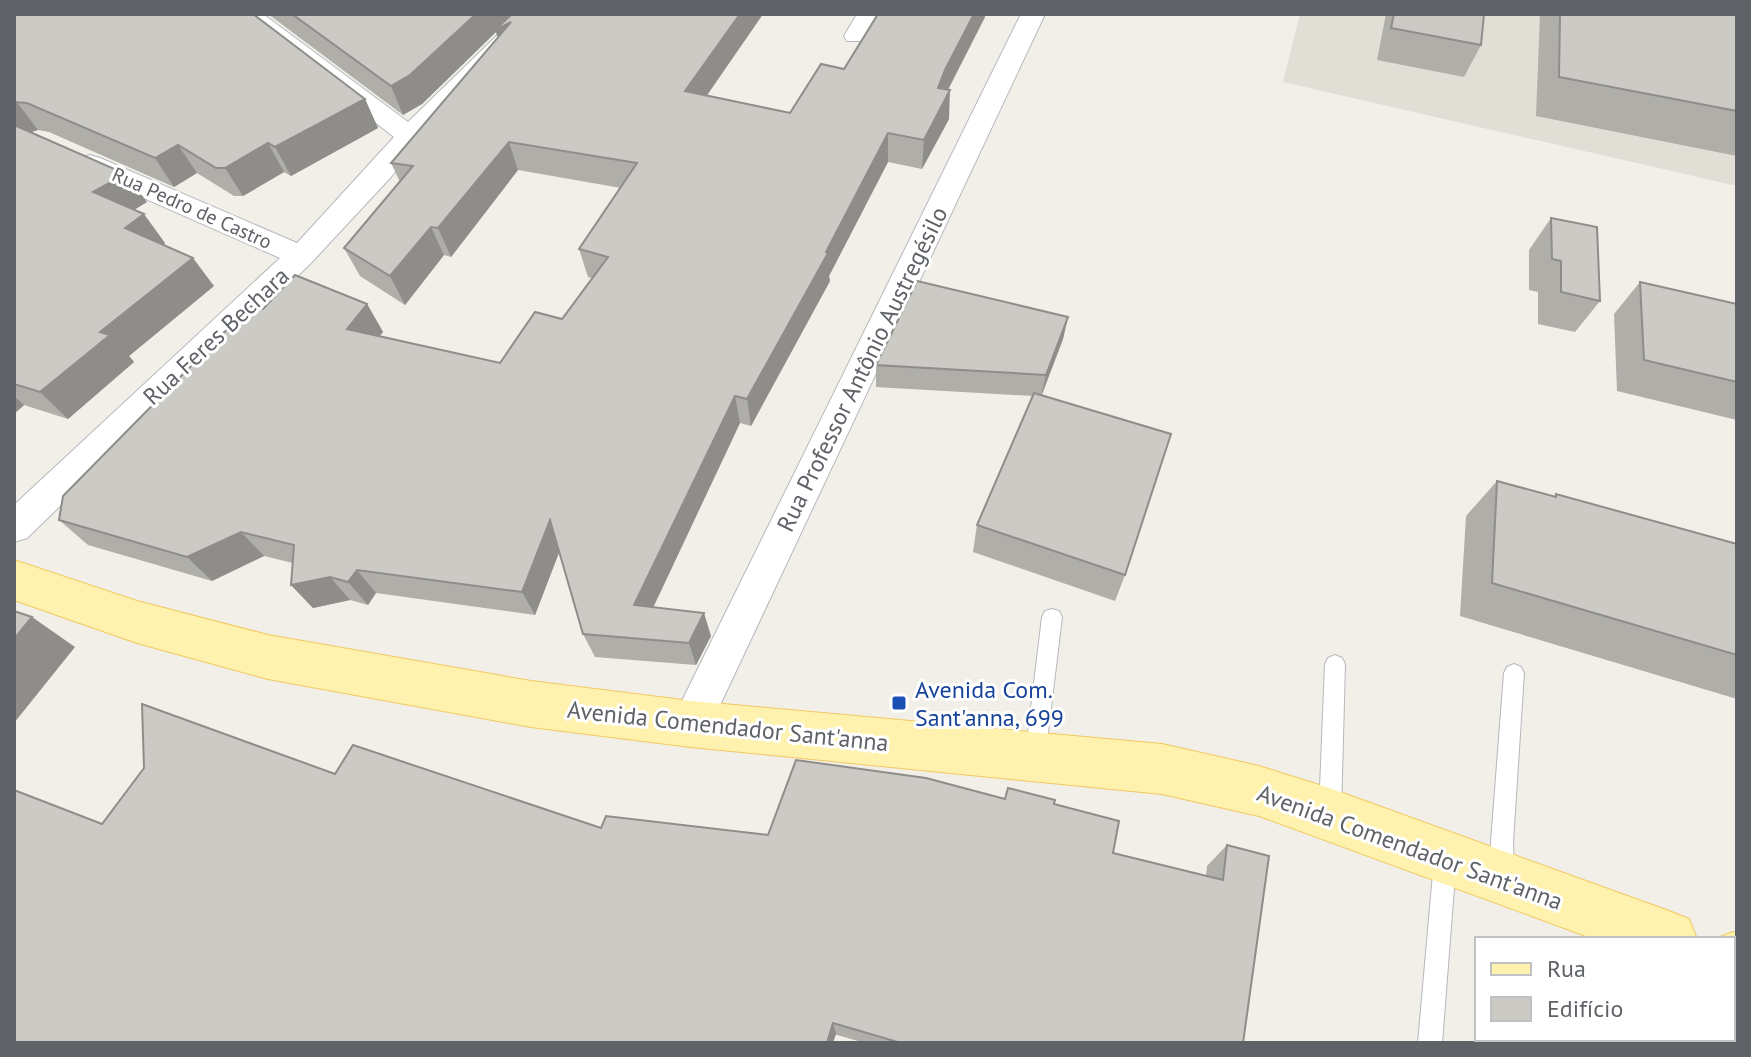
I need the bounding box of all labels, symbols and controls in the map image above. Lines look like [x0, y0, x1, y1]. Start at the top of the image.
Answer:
street label: Rua Pedro de Castro [108, 161, 276, 255]
street label: Rua Professor Antônio Austregésilo [770, 201, 954, 537]
street label: Rua Feres Bechara [136, 260, 296, 412]
place label: Avenida Com. Sant'anna, 699 [915, 674, 1064, 733]
street label: Avenida Comendador Sant'anna [566, 694, 890, 758]
marker: Avenida Com. Sant'anna, 699 [890, 694, 908, 712]
street label: Avenida Comendador Sant'anna [1253, 777, 1567, 917]
legend [1475, 937, 1735, 1041]
text: Rua [1547, 953, 1586, 984]
text: Edifício [1547, 993, 1623, 1024]

